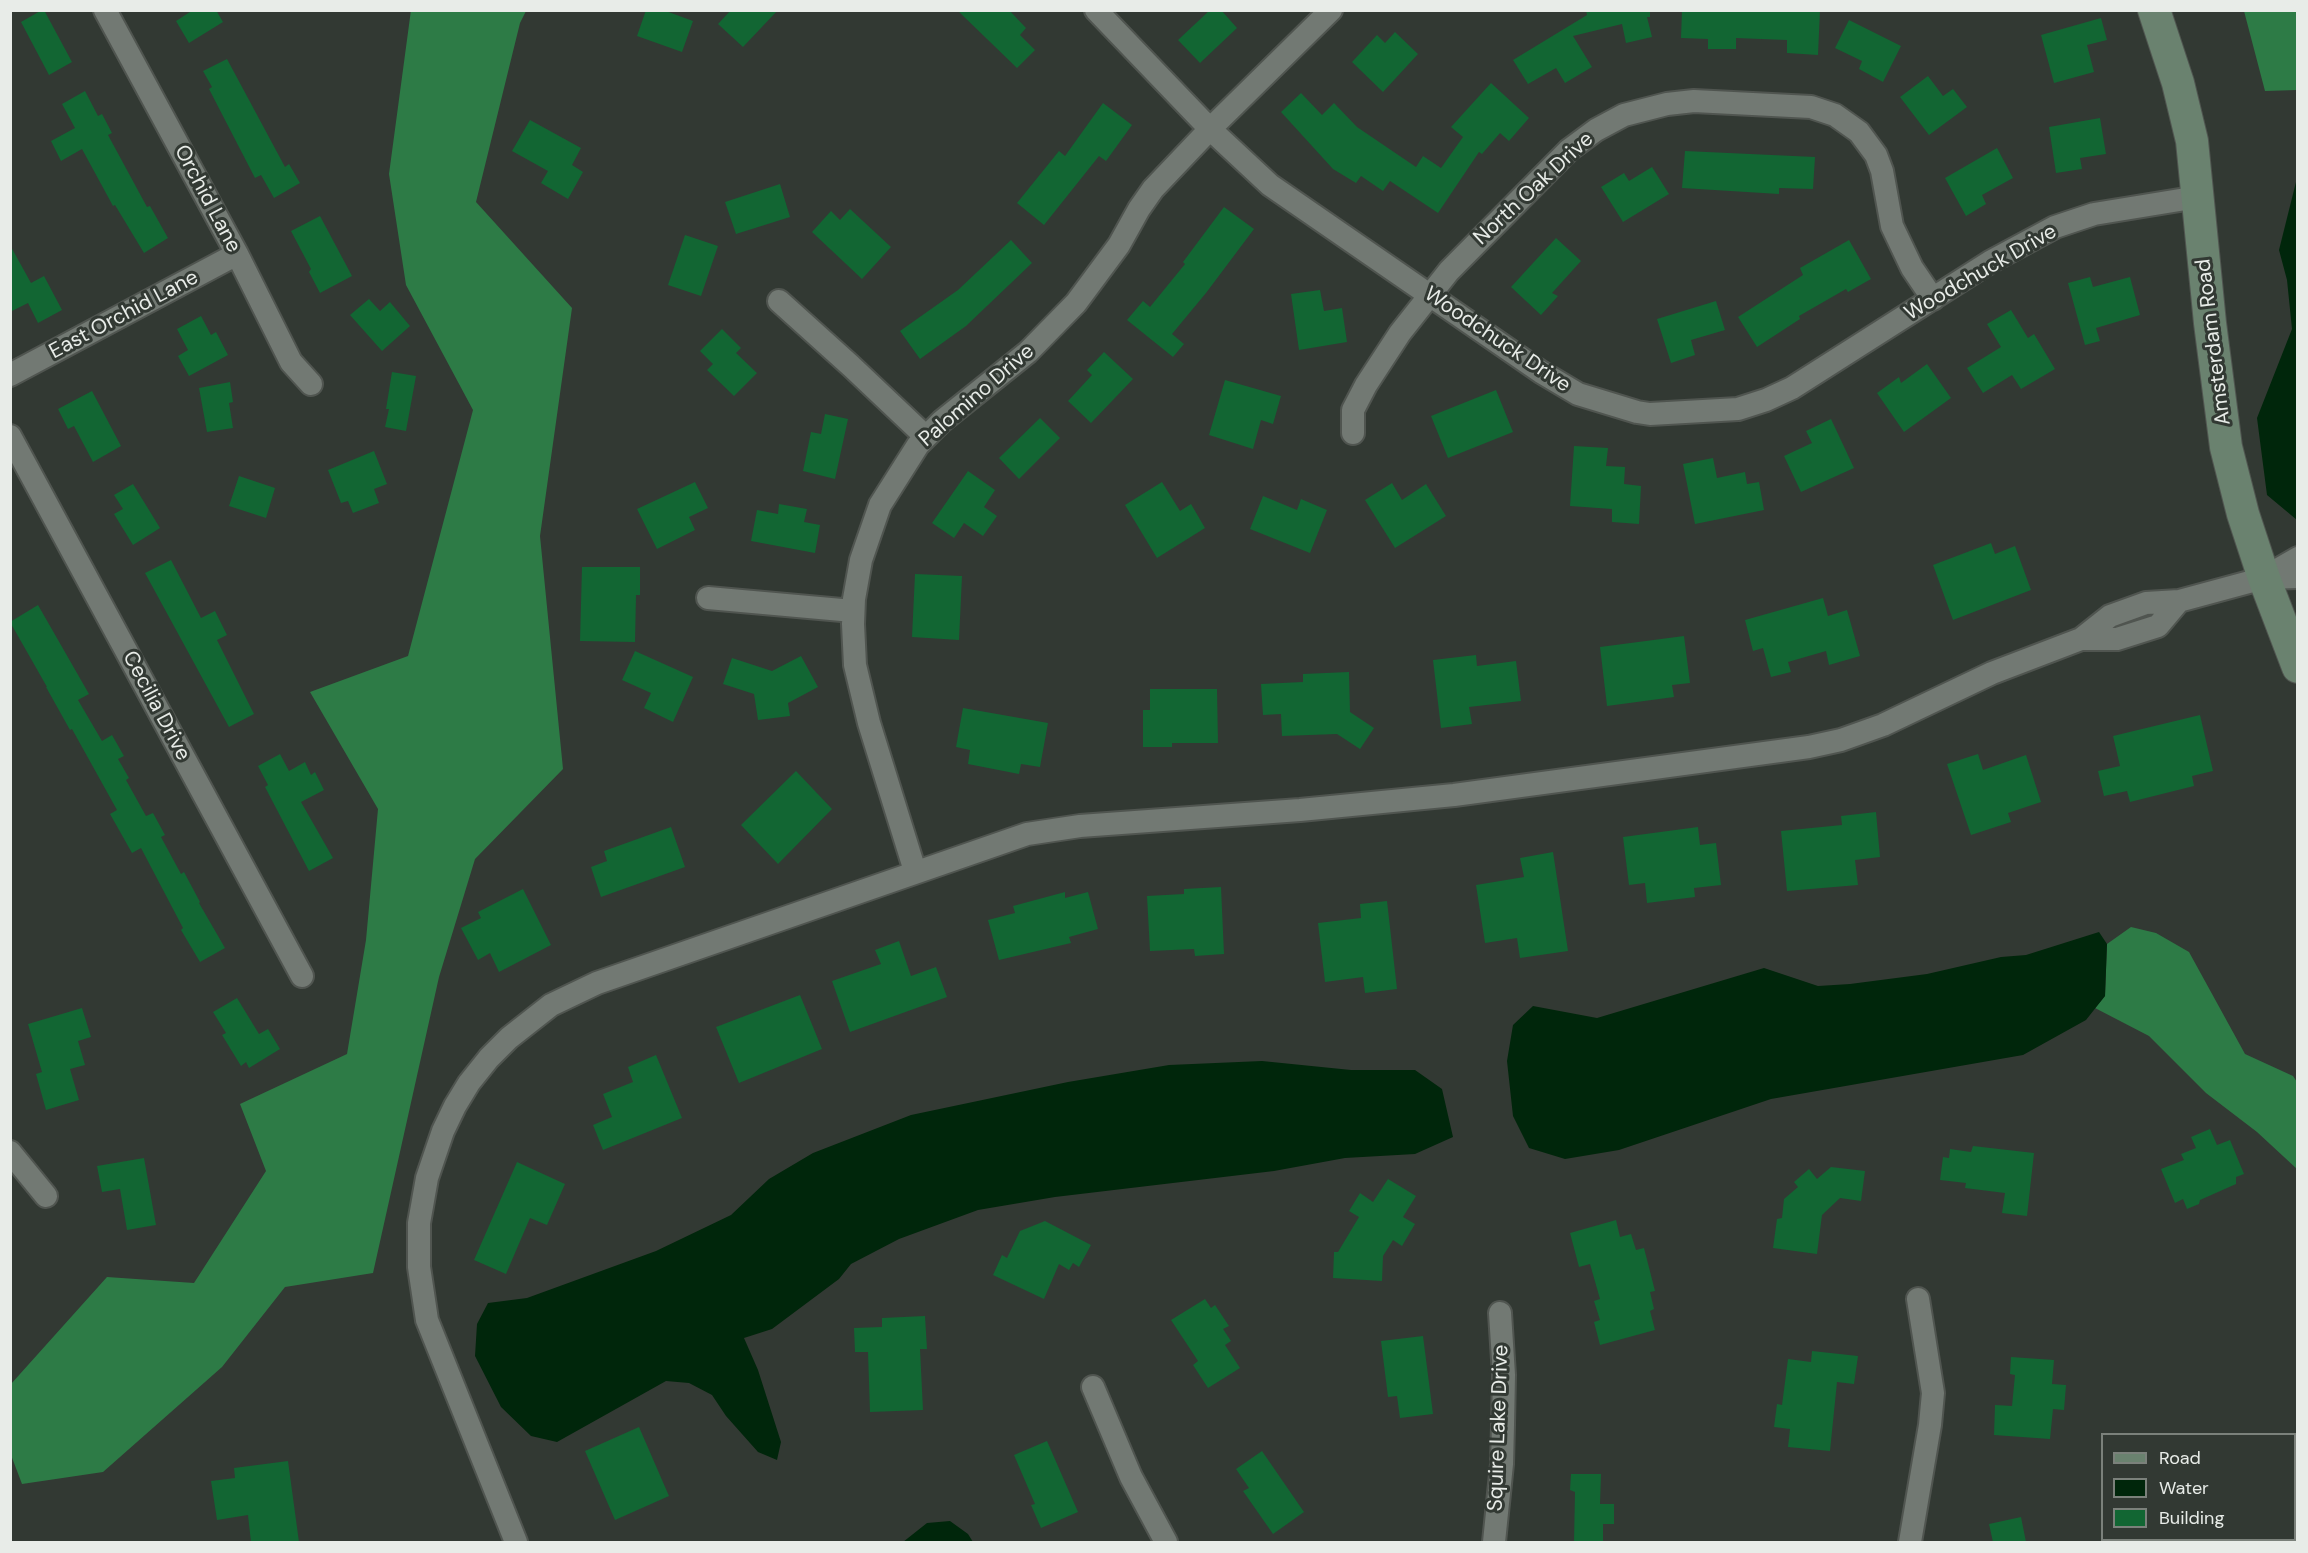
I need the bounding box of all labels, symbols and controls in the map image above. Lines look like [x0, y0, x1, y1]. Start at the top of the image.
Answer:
street label: North Oak Drive [1469, 127, 1599, 251]
street label: Orchid Lane [168, 141, 246, 257]
street label: Woodchuck Drive [1900, 219, 2062, 327]
street label: Amsterdam Road [2191, 257, 2237, 427]
street label: East Orchid Lane [45, 265, 203, 365]
street label: Woodchuck Drive [1419, 282, 1575, 398]
street label: Palomino Drive [914, 339, 1040, 453]
street label: Cecilia Drive [117, 647, 195, 765]
street label: Squire Lake Drive [1483, 1344, 1515, 1512]
legend [2101, 1433, 2296, 1541]
text: Road [2159, 1446, 2201, 1470]
text: Water [2159, 1476, 2209, 1500]
text: Building [2159, 1506, 2224, 1530]

